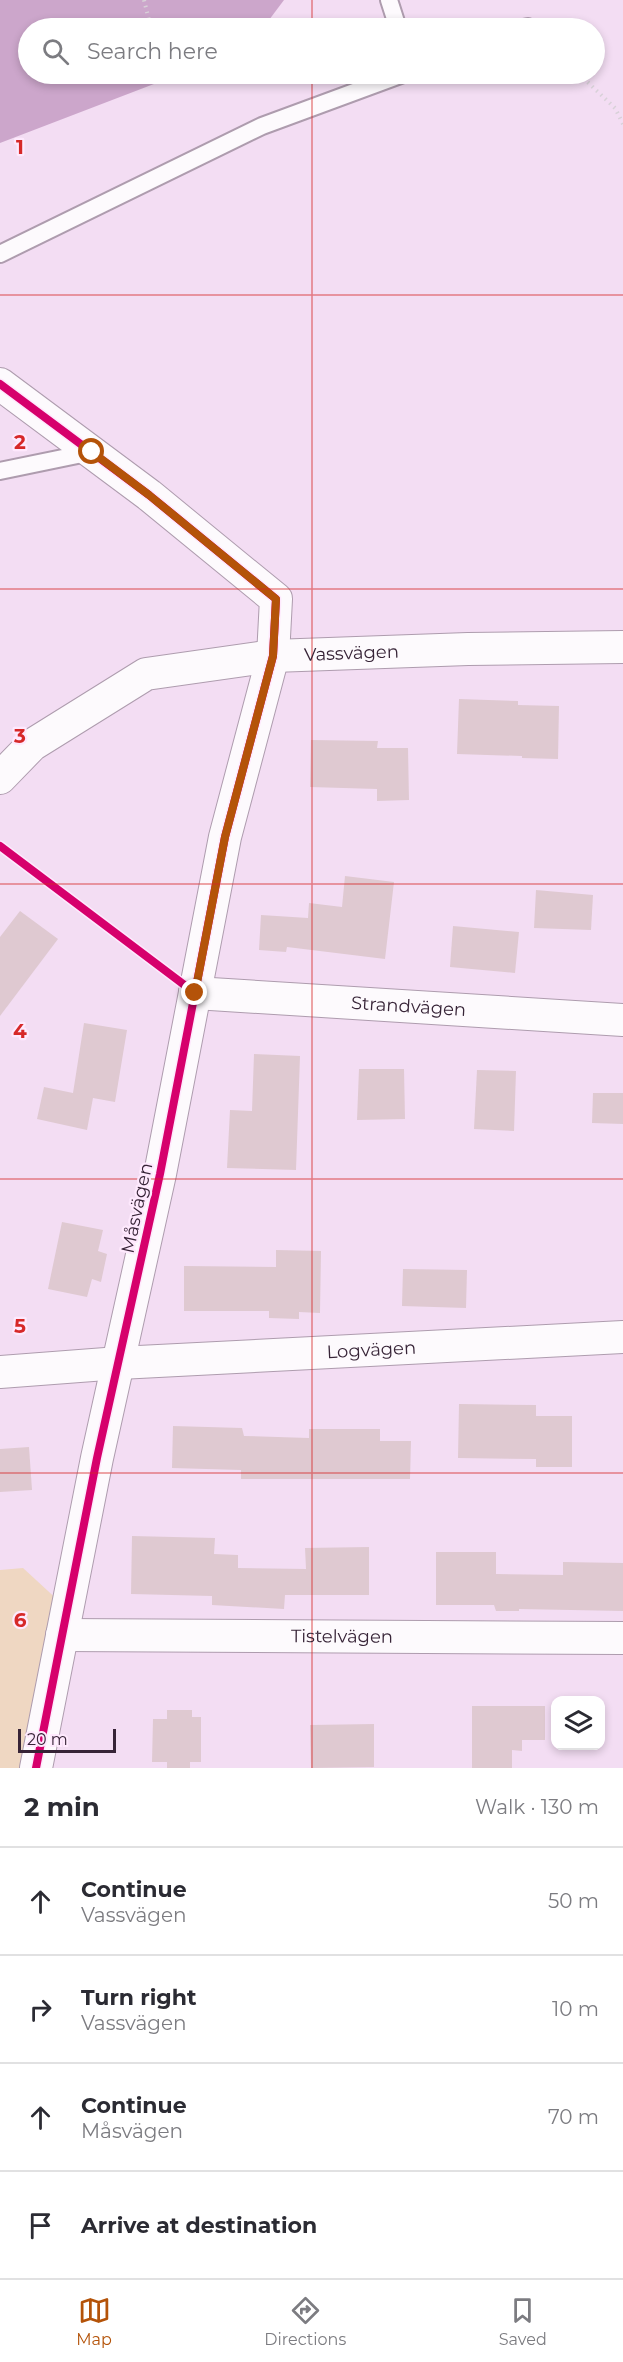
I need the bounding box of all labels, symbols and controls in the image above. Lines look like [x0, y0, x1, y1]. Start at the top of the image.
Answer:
search box [18, 18, 605, 84]
icon: search [39, 35, 72, 68]
text: Search here [87, 38, 218, 65]
text: 1 [16, 135, 24, 159]
text: 2 [14, 430, 26, 454]
route start [78, 438, 104, 464]
street label: Vassvägen [304, 640, 399, 666]
text: 3 [13, 724, 26, 748]
route end [181, 979, 207, 1005]
street label: Strandvägen [350, 992, 467, 1021]
text: 4 [13, 1019, 27, 1043]
street label: Måsvägen [117, 1161, 157, 1255]
text: 5 [14, 1314, 26, 1338]
street label: Logvägen [326, 1337, 417, 1363]
text: 6 [14, 1608, 27, 1632]
street label: Tistelvägen [291, 1625, 393, 1648]
map controls [551, 1696, 605, 1750]
button: layers [551, 1696, 605, 1750]
scale bar [18, 1726, 116, 1754]
text: 20 m [27, 1730, 68, 1749]
text: 2 min [24, 1791, 100, 1823]
text: Walk · 130 m [475, 1795, 599, 1819]
text: Continue [81, 1876, 187, 1903]
icon: ahead [24, 1885, 57, 1918]
text: 50 m [548, 1889, 599, 1913]
text: Vassvägen [81, 1903, 187, 1927]
text: Turn right [81, 1984, 196, 2011]
icon: right [24, 1993, 57, 2026]
text: 10 m [552, 1997, 599, 2021]
text: Vassvägen [81, 2011, 187, 2035]
text: Continue [81, 2092, 187, 2119]
icon: ahead [24, 2101, 57, 2134]
text: 70 m [548, 2105, 599, 2129]
text: Måsvägen [81, 2119, 183, 2143]
icon: arrive [24, 2209, 57, 2242]
text: Arrive at destination [81, 2212, 317, 2239]
tab: Map [76, 2294, 112, 2349]
tab: Directions [264, 2294, 346, 2349]
tab: Saved [499, 2294, 547, 2349]

